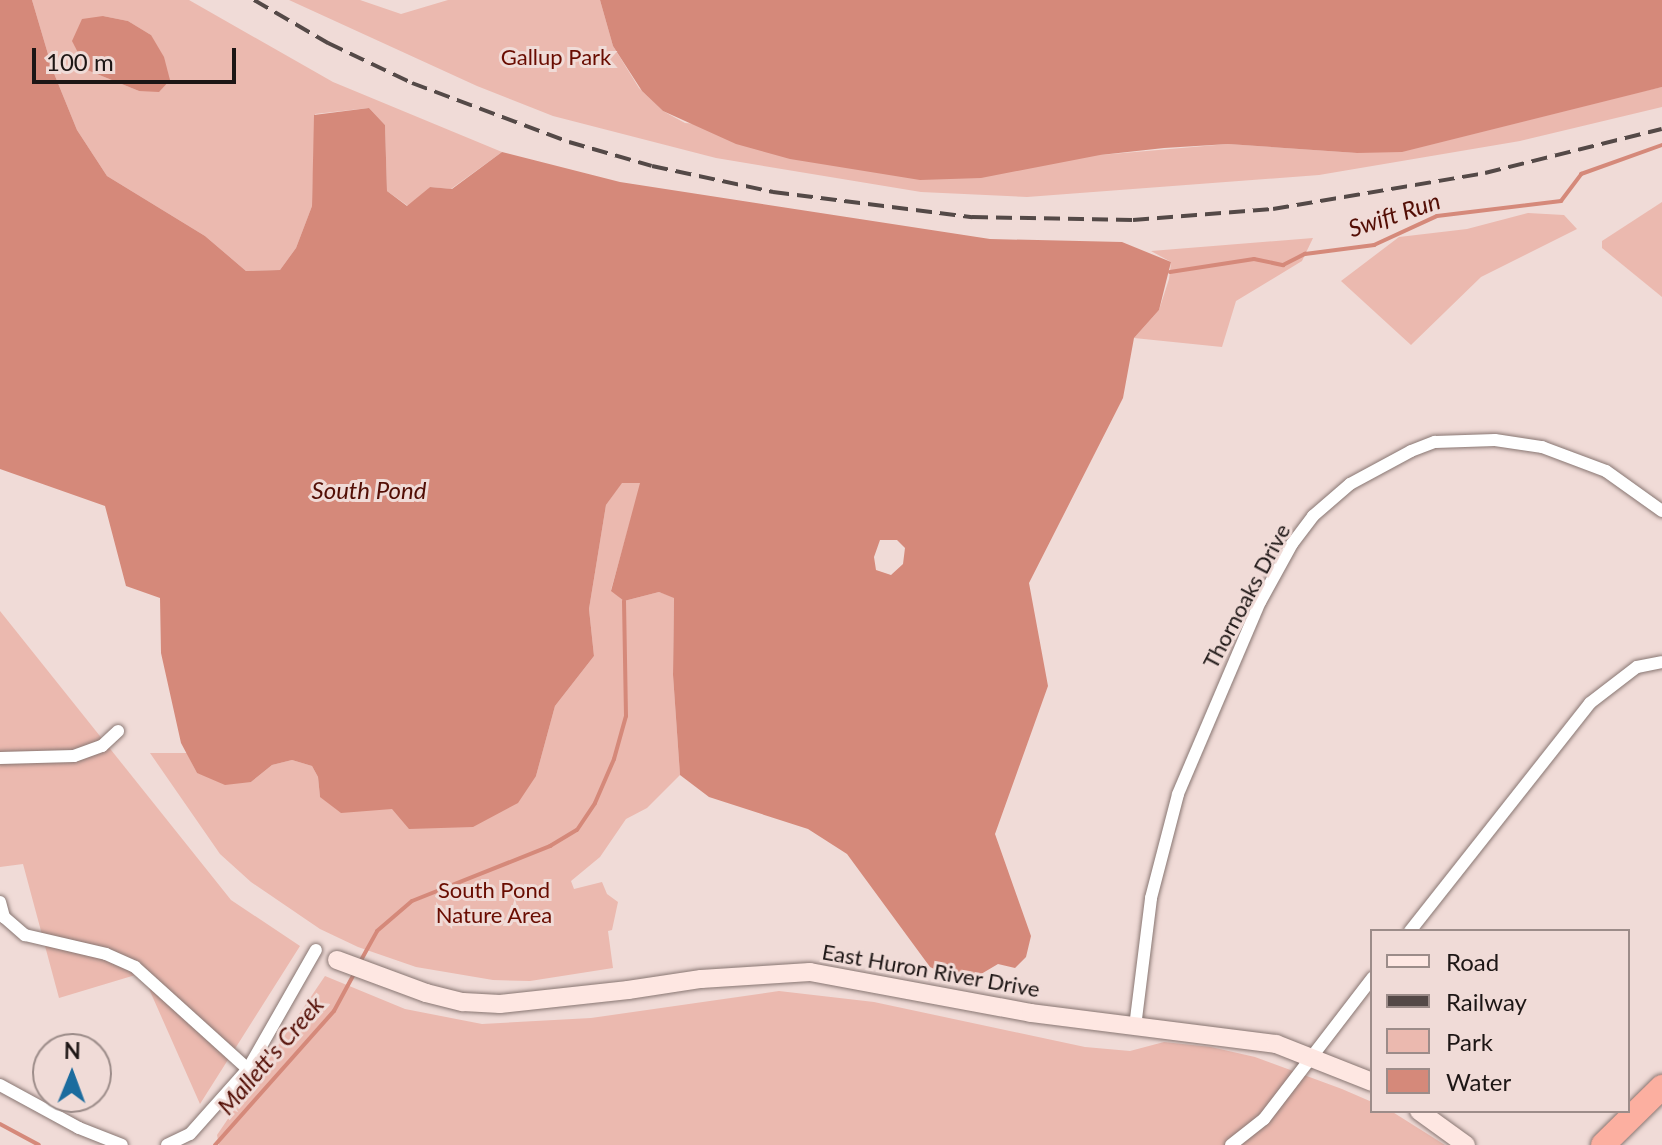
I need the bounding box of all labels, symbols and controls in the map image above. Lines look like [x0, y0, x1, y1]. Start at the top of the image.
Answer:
scale bar [36, 32, 240, 82]
park label: Gallup Park [501, 44, 611, 70]
text: 100 m [46, 47, 114, 76]
water label: Swift Run [1344, 186, 1444, 242]
water label: South Pond [312, 476, 426, 504]
street label: Thornoaks Drive [1197, 519, 1295, 673]
park label: South Pond Nature Area [435, 876, 553, 928]
legend [1370, 929, 1630, 1113]
street label: East Huron River Drive [820, 938, 1042, 1002]
text: Road [1446, 947, 1499, 976]
text: Railway [1446, 987, 1527, 1016]
water label: Mallett's Creek [211, 990, 329, 1120]
text: Park [1446, 1027, 1493, 1056]
north arrow [32, 1033, 112, 1113]
text: N [64, 1037, 81, 1064]
text: Water [1446, 1067, 1511, 1096]

